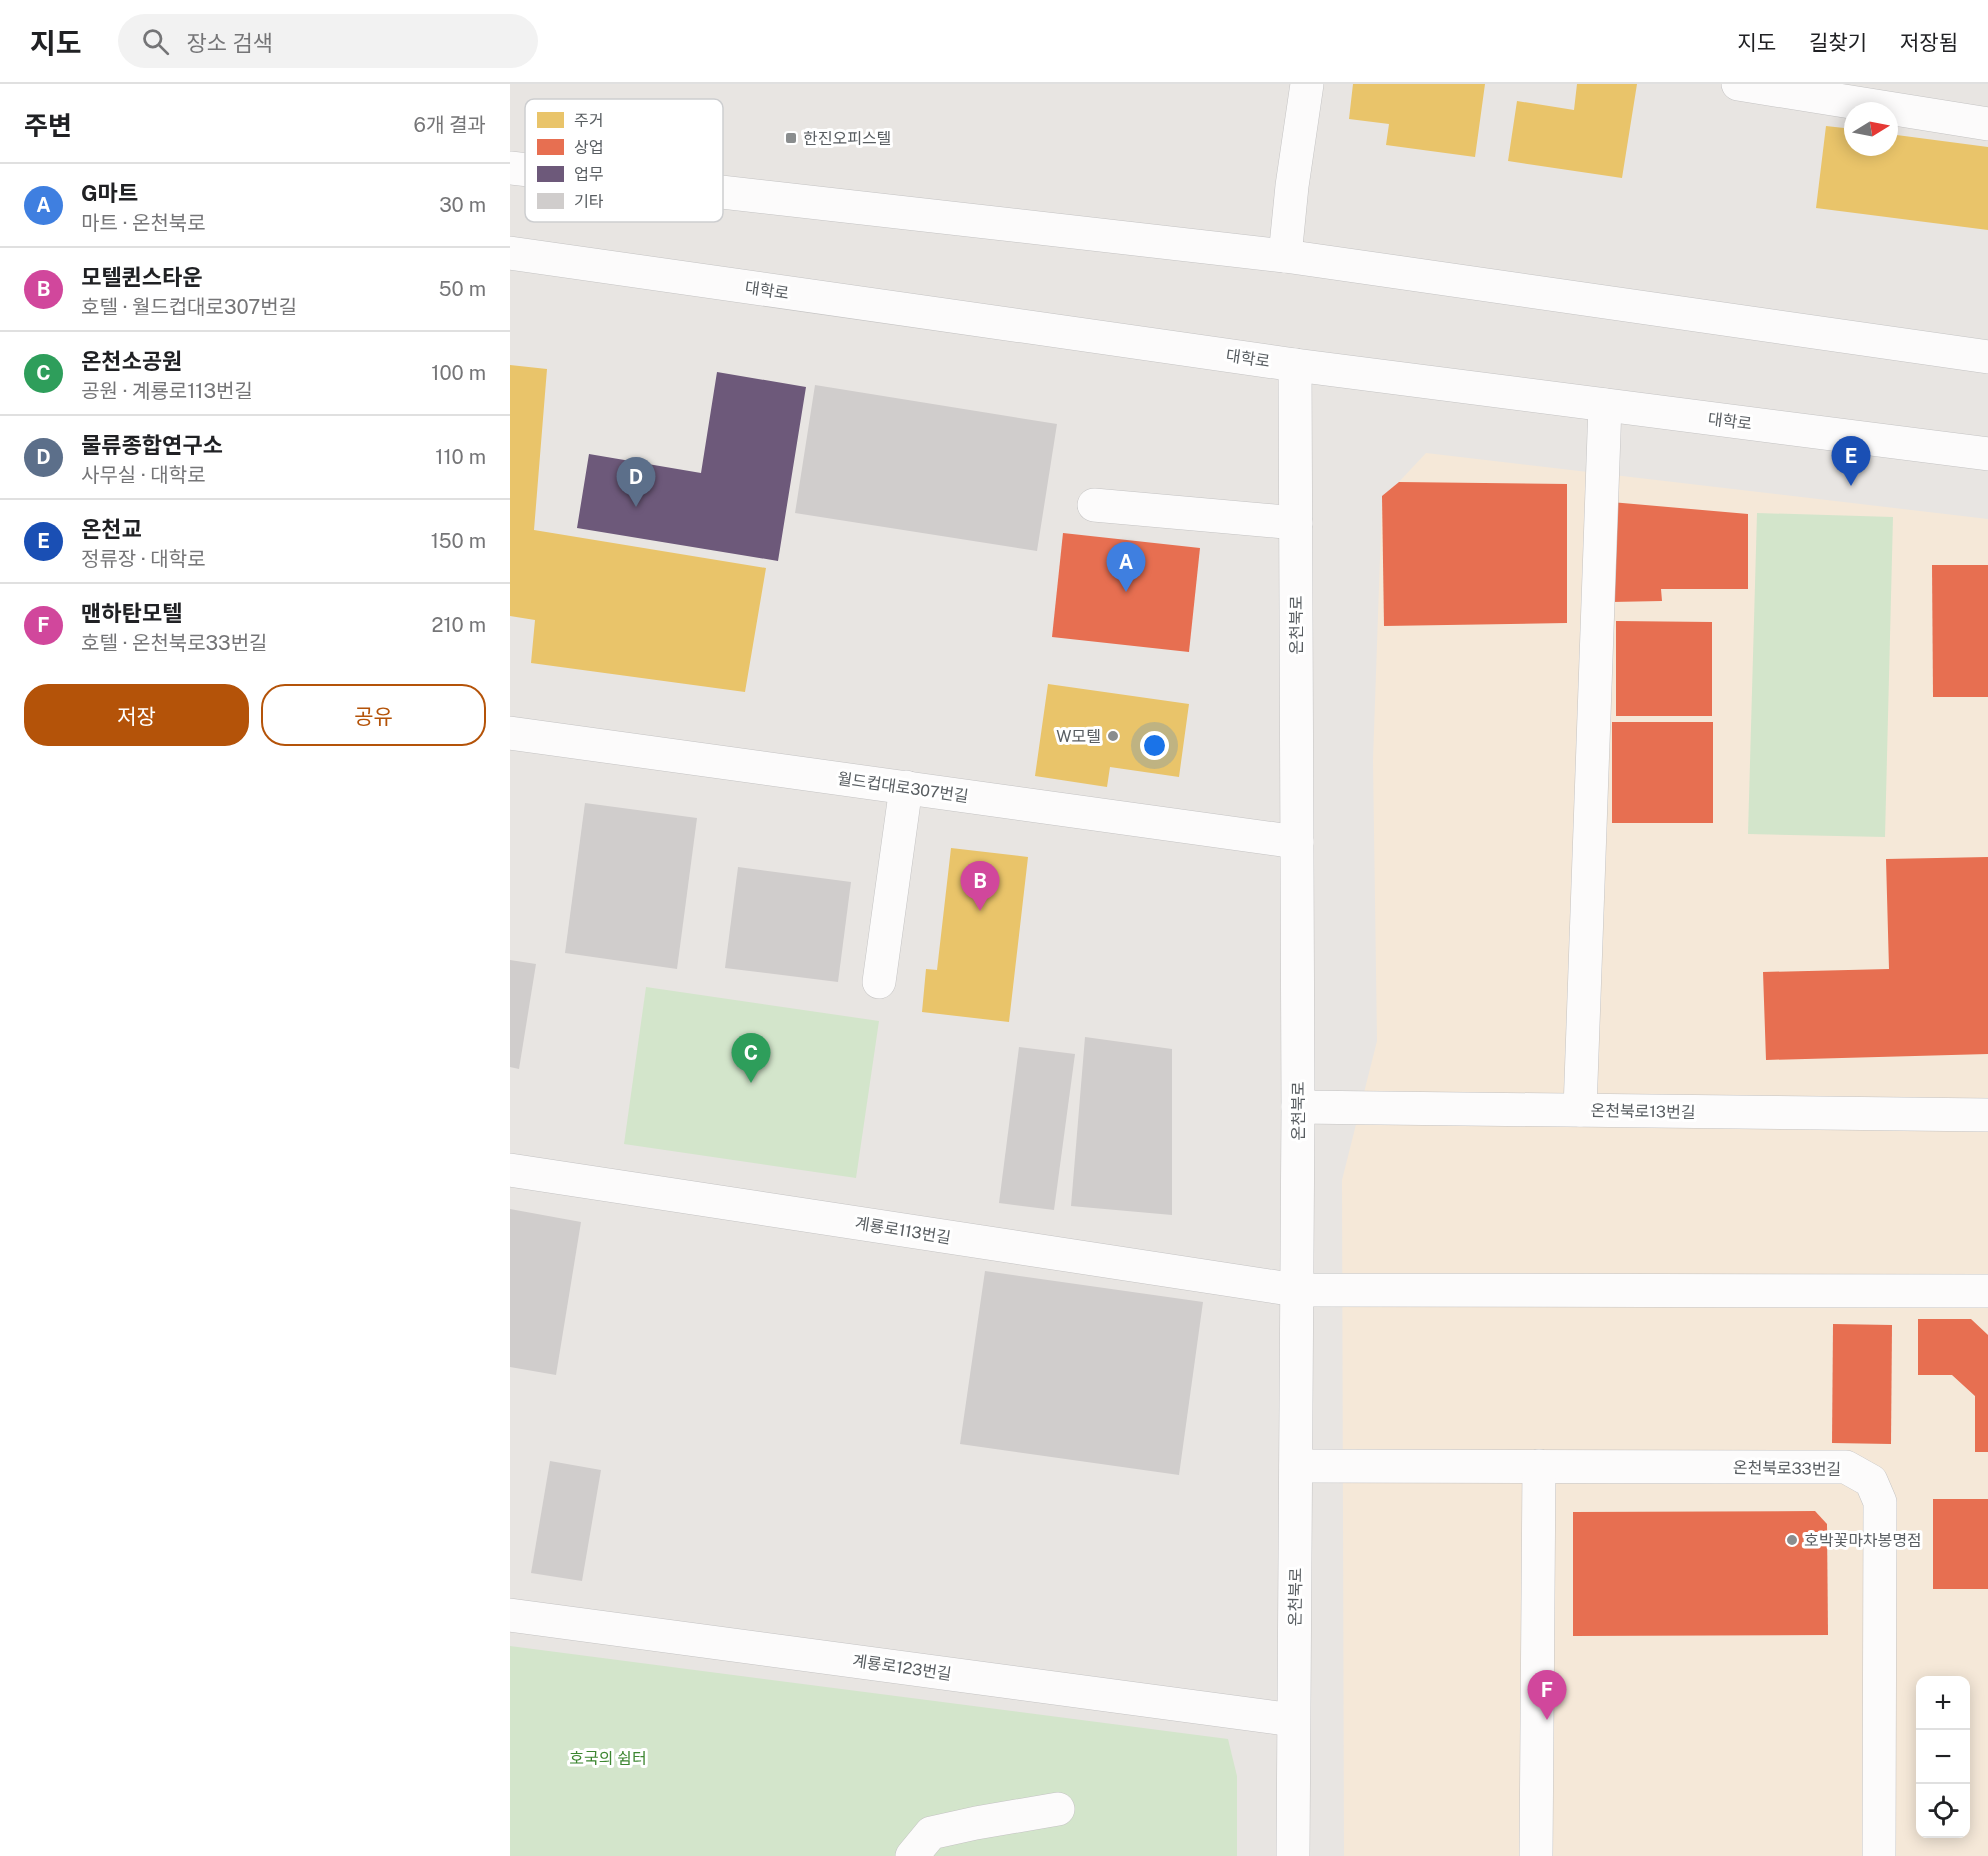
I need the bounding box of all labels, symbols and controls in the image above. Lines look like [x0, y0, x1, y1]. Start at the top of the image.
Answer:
search box [118, 14, 538, 68]
icon: search [139, 25, 172, 58]
text: 지도 [30, 26, 82, 59]
text: 장소 검색 [187, 30, 273, 56]
text: 지도 [1737, 30, 1776, 55]
text: 길찾기 [1809, 30, 1867, 55]
text: 저장됨 [1900, 30, 1958, 55]
legend [525, 99, 723, 222]
north arrow [1844, 102, 1898, 156]
text: 주변 [24, 110, 72, 141]
text: 주거 [574, 111, 603, 130]
text: 6개 결과 [413, 113, 486, 137]
place label: 한진오피스텔 [803, 129, 891, 148]
marker: 한진오피스텔 [784, 131, 798, 145]
text: 상업 [574, 138, 603, 157]
text: 업무 [574, 165, 604, 184]
text: G마트 [81, 180, 138, 206]
text: 기타 [574, 192, 604, 211]
text: A [36, 193, 51, 217]
text: 30 m [439, 193, 486, 217]
text: 마트 · 온천북로 [81, 211, 206, 235]
text: 모텔퀸스타운 [81, 264, 202, 290]
text: B [37, 277, 50, 301]
text: 50 m [439, 277, 486, 301]
street label: 대학로 [744, 278, 790, 303]
text: 호텔 · 월드컵대로307번길 [81, 295, 297, 319]
street label: 대학로 [1225, 346, 1271, 371]
text: 온천소공원 [81, 348, 182, 374]
text: C [36, 361, 51, 385]
text: 100 m [431, 361, 486, 385]
text: 공원 · 계룡로113번길 [81, 379, 253, 403]
street label: 대학로 [1707, 409, 1753, 434]
text: 물류종합연구소 [81, 432, 223, 458]
pin: E [1832, 436, 1870, 486]
text: D [36, 445, 51, 469]
text: 110 m [435, 445, 486, 469]
pin: D [616, 458, 656, 507]
text: 사무실 · 대학로 [81, 463, 206, 487]
text: 온천교 [81, 516, 142, 542]
text: E [37, 529, 50, 553]
text: 150 m [431, 529, 486, 553]
pin: A [1106, 542, 1146, 592]
text: 정류장 · 대학로 [81, 547, 206, 571]
street label: 온천북로 [1287, 595, 1306, 654]
text: 맨하탄모텔 [81, 600, 182, 626]
text: F [37, 613, 50, 637]
text: 210 m [432, 613, 486, 637]
text: 호텔 · 온천북로33번길 [81, 631, 267, 655]
button: 저장 [24, 684, 249, 746]
button: 공유 [261, 684, 486, 746]
place label: W모텔 [1056, 727, 1101, 746]
marker: W모텔 [1106, 729, 1120, 743]
your location [1140, 731, 1169, 760]
street label: 월드컵대로307번길 [836, 769, 970, 806]
pin: B [960, 862, 1000, 911]
pin: C [732, 1034, 770, 1083]
street label: 온천북로 [1289, 1081, 1308, 1140]
street label: 온천북로13번길 [1590, 1101, 1696, 1122]
street label: 계룡로113번길 [854, 1214, 952, 1247]
street label: 온천북로33번길 [1733, 1458, 1841, 1479]
place label: 호박꽃마차봉명점 [1804, 1531, 1922, 1550]
marker: 호박꽃마차봉명점 [1785, 1533, 1799, 1547]
street label: 온천북로 [1285, 1567, 1306, 1627]
street label: 계룡로123번길 [851, 1651, 953, 1684]
pin: F [1528, 1670, 1566, 1720]
map controls [1916, 1676, 1970, 1838]
button: + [1916, 1676, 1970, 1730]
button: − [1916, 1730, 1970, 1784]
park label: 호국의 쉼터 [569, 1749, 647, 1768]
button: locate [1916, 1784, 1970, 1838]

